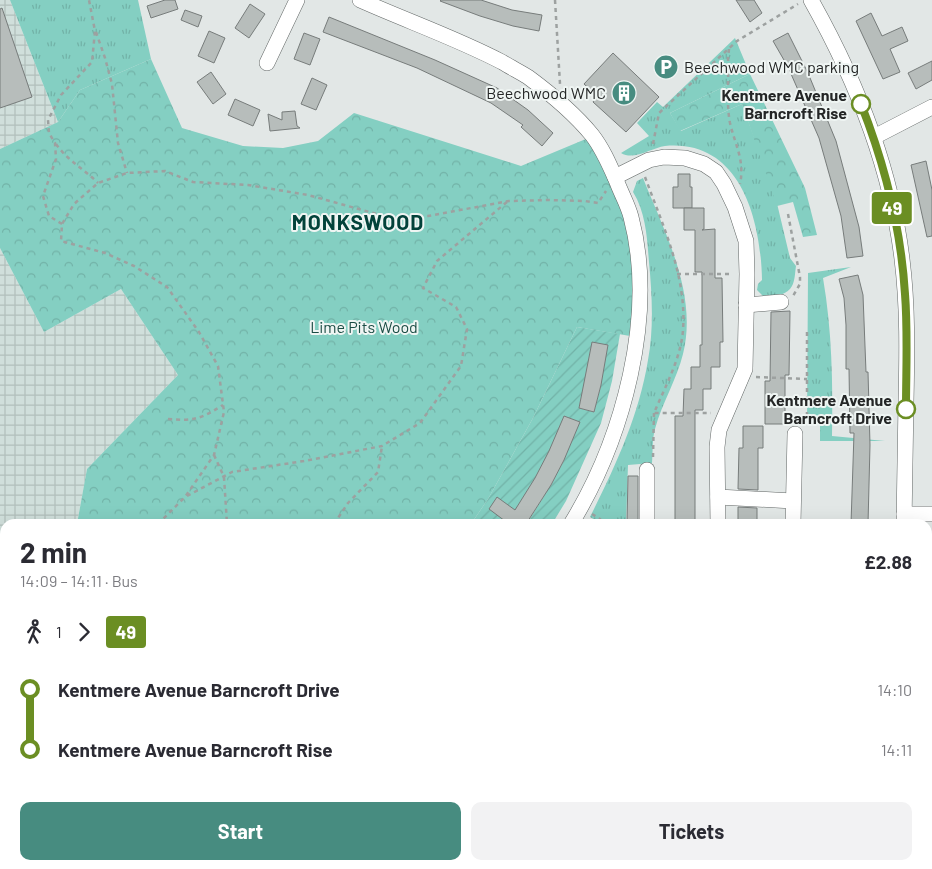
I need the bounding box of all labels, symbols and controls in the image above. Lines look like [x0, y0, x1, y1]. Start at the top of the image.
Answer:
parking icon: Beechwood WMC parking [653, 54, 679, 80]
place label: Beechwood WMC parking [684, 57, 859, 76]
building icon: Beechwood WMC [611, 80, 637, 106]
place label: Beechwood WMC [486, 83, 606, 102]
place label: Kentmere Avenue Barncroft Rise [721, 85, 847, 122]
marker: Kentmere Avenue Barncroft Rise [851, 94, 871, 114]
line badge: 49 [870, 192, 914, 224]
text: 49 [882, 197, 902, 219]
district label: MONKSWOOD [292, 209, 424, 234]
park label: Lime Pits Wood [310, 317, 418, 336]
place label: Kentmere Avenue Barncroft Drive [766, 390, 892, 427]
marker: Kentmere Avenue Barncroft Drive [896, 399, 916, 419]
text: 2 min [20, 535, 87, 569]
text: £2.88 [864, 550, 912, 573]
text: 14:09 – 14:11 · Bus [20, 571, 138, 590]
icon: walk [20, 618, 48, 646]
icon: forward [70, 618, 98, 646]
text: 49 [116, 621, 136, 643]
text: 1 [56, 622, 62, 641]
text: Kentmere Avenue Barncroft Drive [58, 678, 340, 701]
text: 14:10 [878, 680, 912, 699]
text: Kentmere Avenue Barncroft Rise [58, 738, 333, 761]
text: 14:11 [881, 740, 912, 759]
button: Start [20, 802, 461, 860]
button: Tickets [471, 802, 912, 860]

